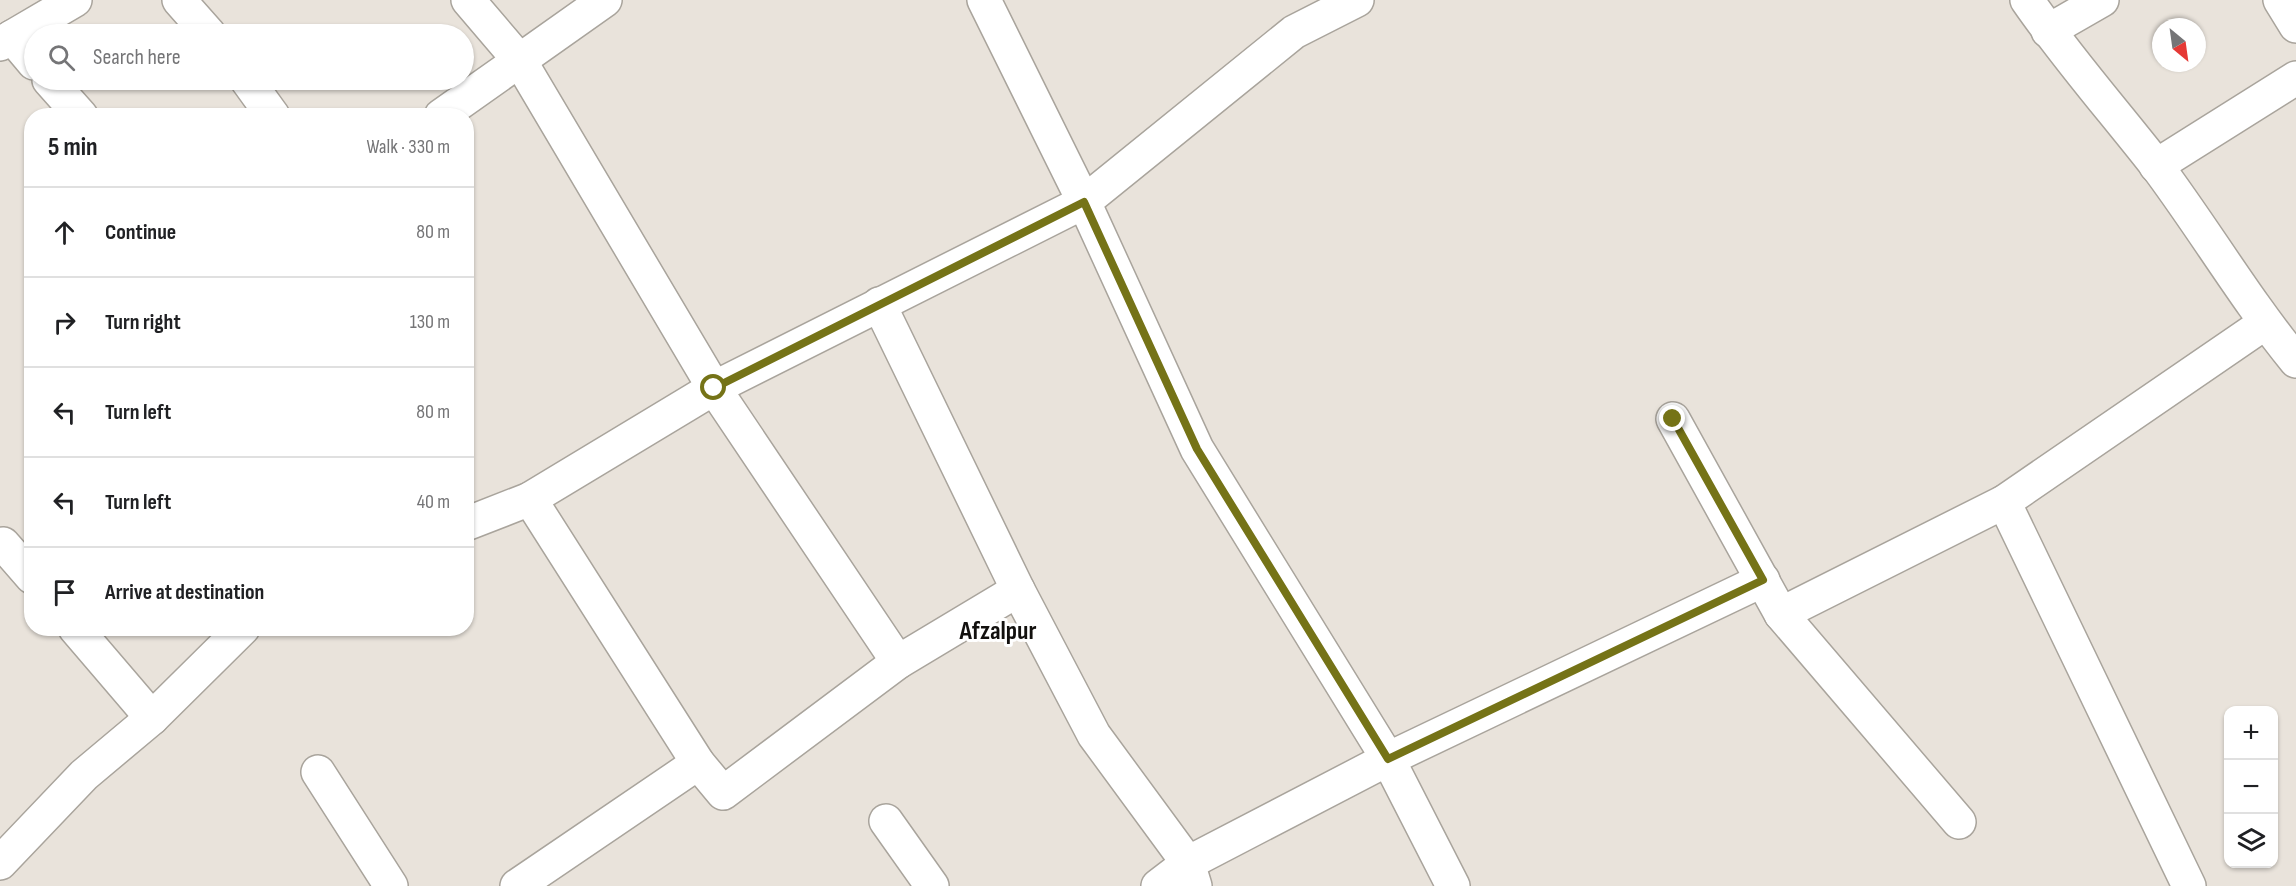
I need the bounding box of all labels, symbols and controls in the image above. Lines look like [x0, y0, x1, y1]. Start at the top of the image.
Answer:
north arrow [2152, 18, 2206, 72]
search box [24, 24, 474, 90]
icon: search [45, 41, 78, 74]
text: Search here [93, 44, 180, 71]
text: 5 min [48, 132, 98, 163]
text: Walk · 330 m [366, 135, 450, 159]
icon: ahead [48, 216, 81, 249]
text: Continue [105, 219, 176, 246]
text: 80 m [416, 220, 450, 244]
icon: right [48, 306, 81, 339]
text: Turn right [105, 309, 181, 336]
text: 130 m [410, 310, 450, 334]
route start [700, 374, 726, 400]
icon: left [48, 396, 81, 429]
text: Turn left [105, 399, 171, 426]
text: 80 m [416, 400, 450, 424]
route end [1659, 405, 1685, 431]
icon: left [48, 486, 81, 519]
text: Turn left [105, 489, 171, 516]
text: 40 m [417, 490, 450, 514]
icon: arrive [48, 576, 81, 609]
text: Arrive at destination [105, 579, 264, 606]
district label: Afzalpur [959, 616, 1036, 647]
map controls [2224, 706, 2278, 868]
button: + [2224, 706, 2278, 760]
button: − [2224, 760, 2278, 814]
button: layers [2224, 814, 2278, 868]

